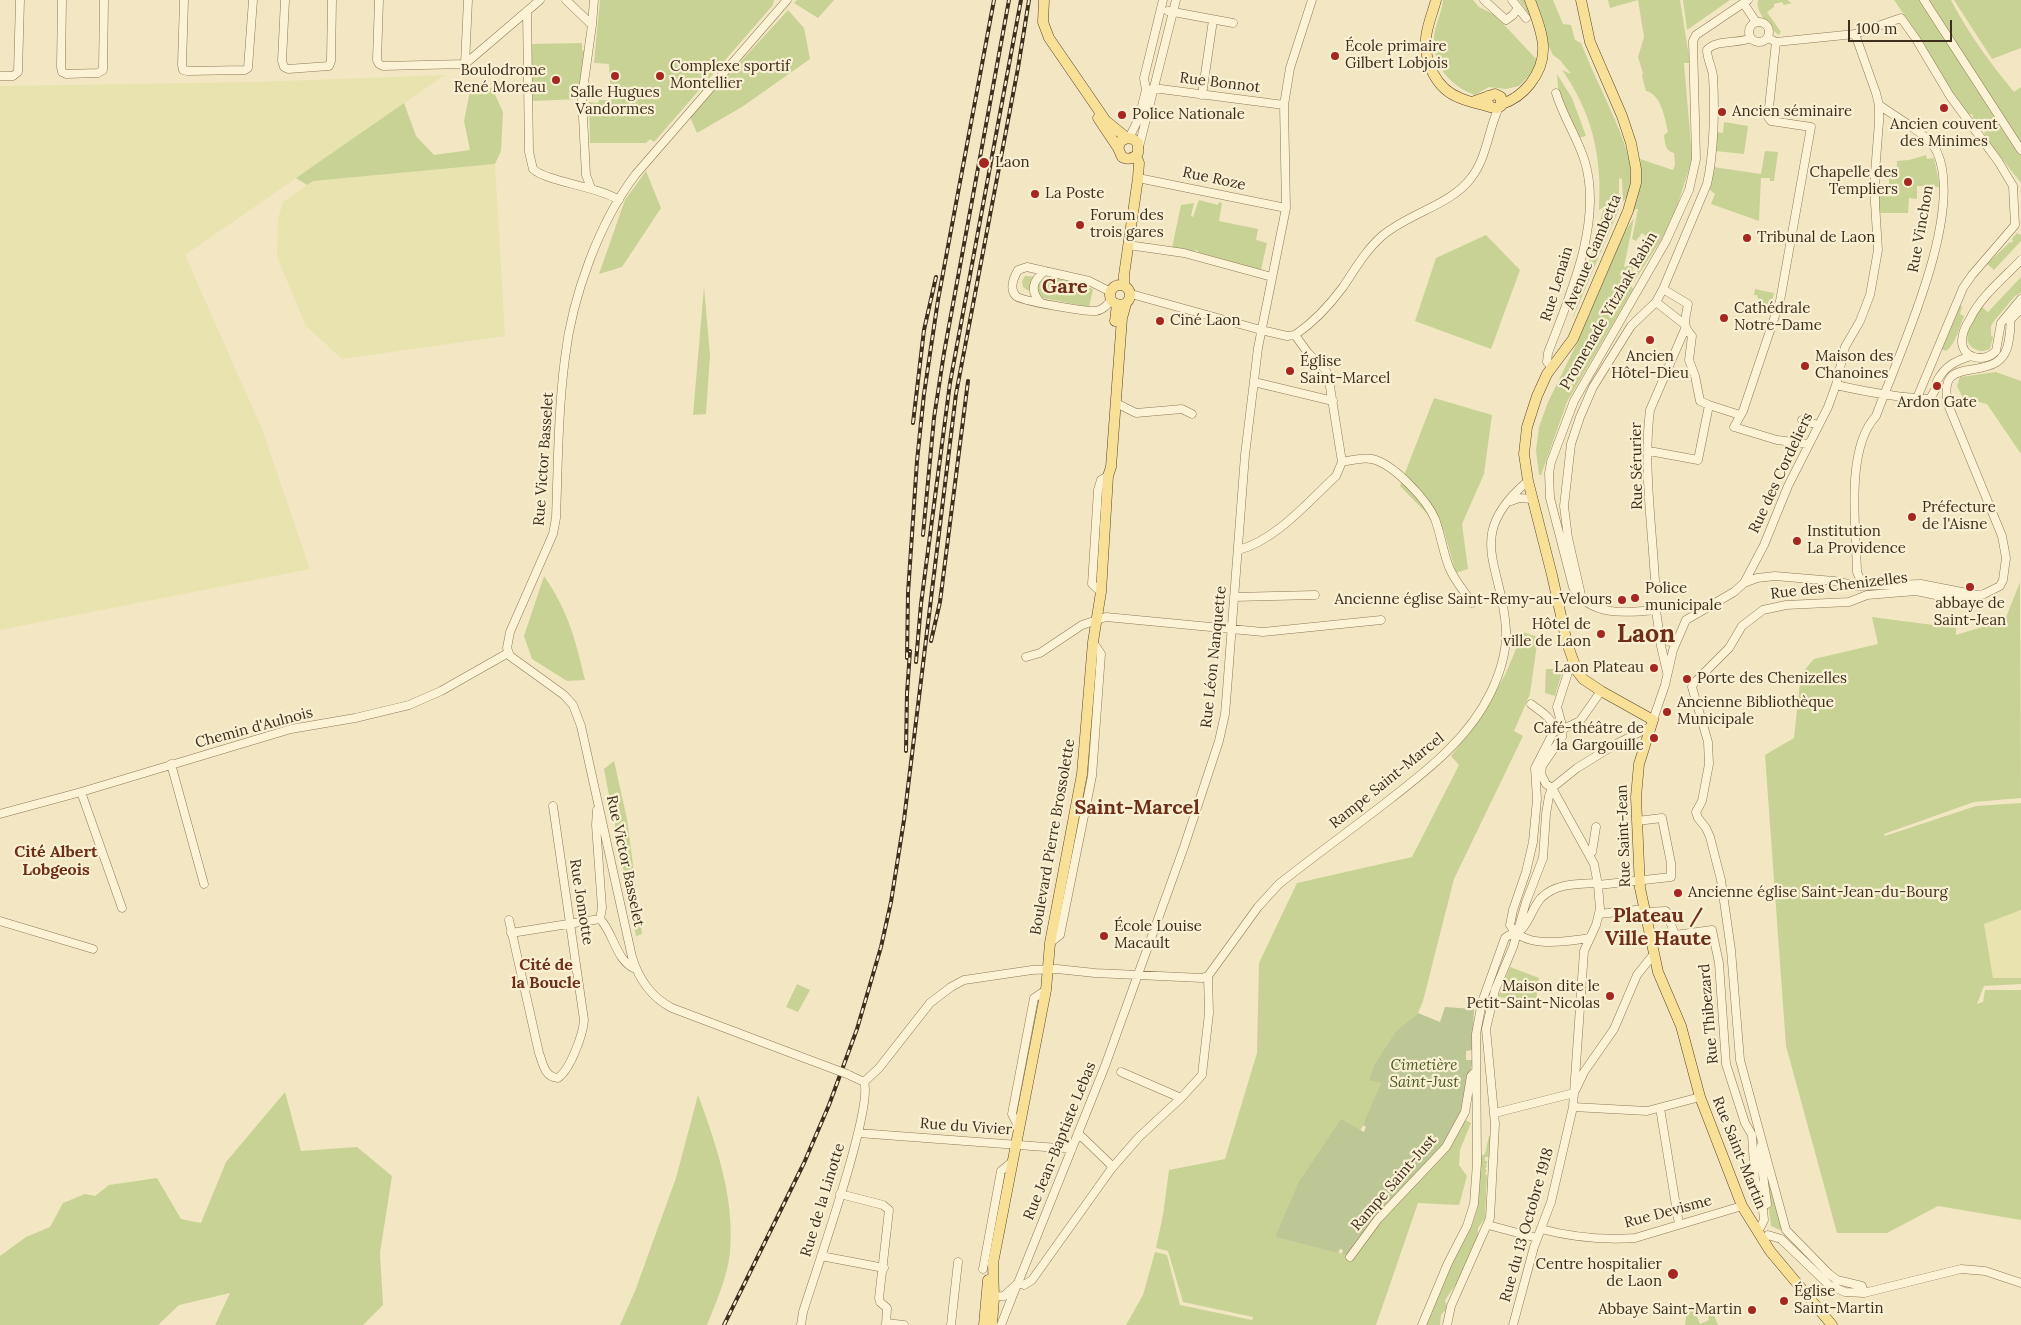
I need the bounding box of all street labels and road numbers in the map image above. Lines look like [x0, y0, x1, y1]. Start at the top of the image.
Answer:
street label: Rue Bonnot [1179, 69, 1261, 97]
street label: Rue Roze [1181, 164, 1247, 194]
street label: Rue Vinchon [1904, 184, 1938, 274]
street label: Avenue Gambetta [1561, 192, 1625, 312]
street label: Promenade Yitzhak Rabin [1556, 229, 1662, 393]
street label: Rue Lenain [1537, 244, 1577, 324]
street label: Rue Victor Basselet [530, 391, 558, 527]
street label: Rue des Cordeliers [1745, 410, 1817, 536]
street label: Rue Sérurier [1627, 422, 1647, 510]
street label: Rue des Chenizelles [1769, 569, 1909, 603]
street label: Rue Léon Nanquette [1198, 585, 1230, 729]
street label: Chemin d'Aulnois [193, 704, 315, 752]
street label: Rampe Saint-Marcel [1326, 729, 1448, 833]
street label: Boulevard Pierre Brossolette [1027, 737, 1079, 937]
street label: Rue Saint-Jean [1613, 784, 1635, 888]
street label: Rue Victor Basselet [602, 794, 648, 928]
street label: Rue Jomotte [565, 858, 597, 946]
street label: Rue Thibezard [1696, 963, 1722, 1065]
street label: Rue Jean-Baptiste Lebas [1020, 1059, 1100, 1223]
street label: Rue Saint-Martin [1708, 1094, 1770, 1212]
street label: Rue du Vivier [919, 1115, 1013, 1139]
street label: Rampe Saint-Just [1348, 1131, 1440, 1235]
street label: Rue de la Linotte [797, 1141, 849, 1259]
street label: Rue du 13 Octobre 1918 [1496, 1146, 1558, 1304]
street label: Rue Devisme [1622, 1192, 1714, 1232]

